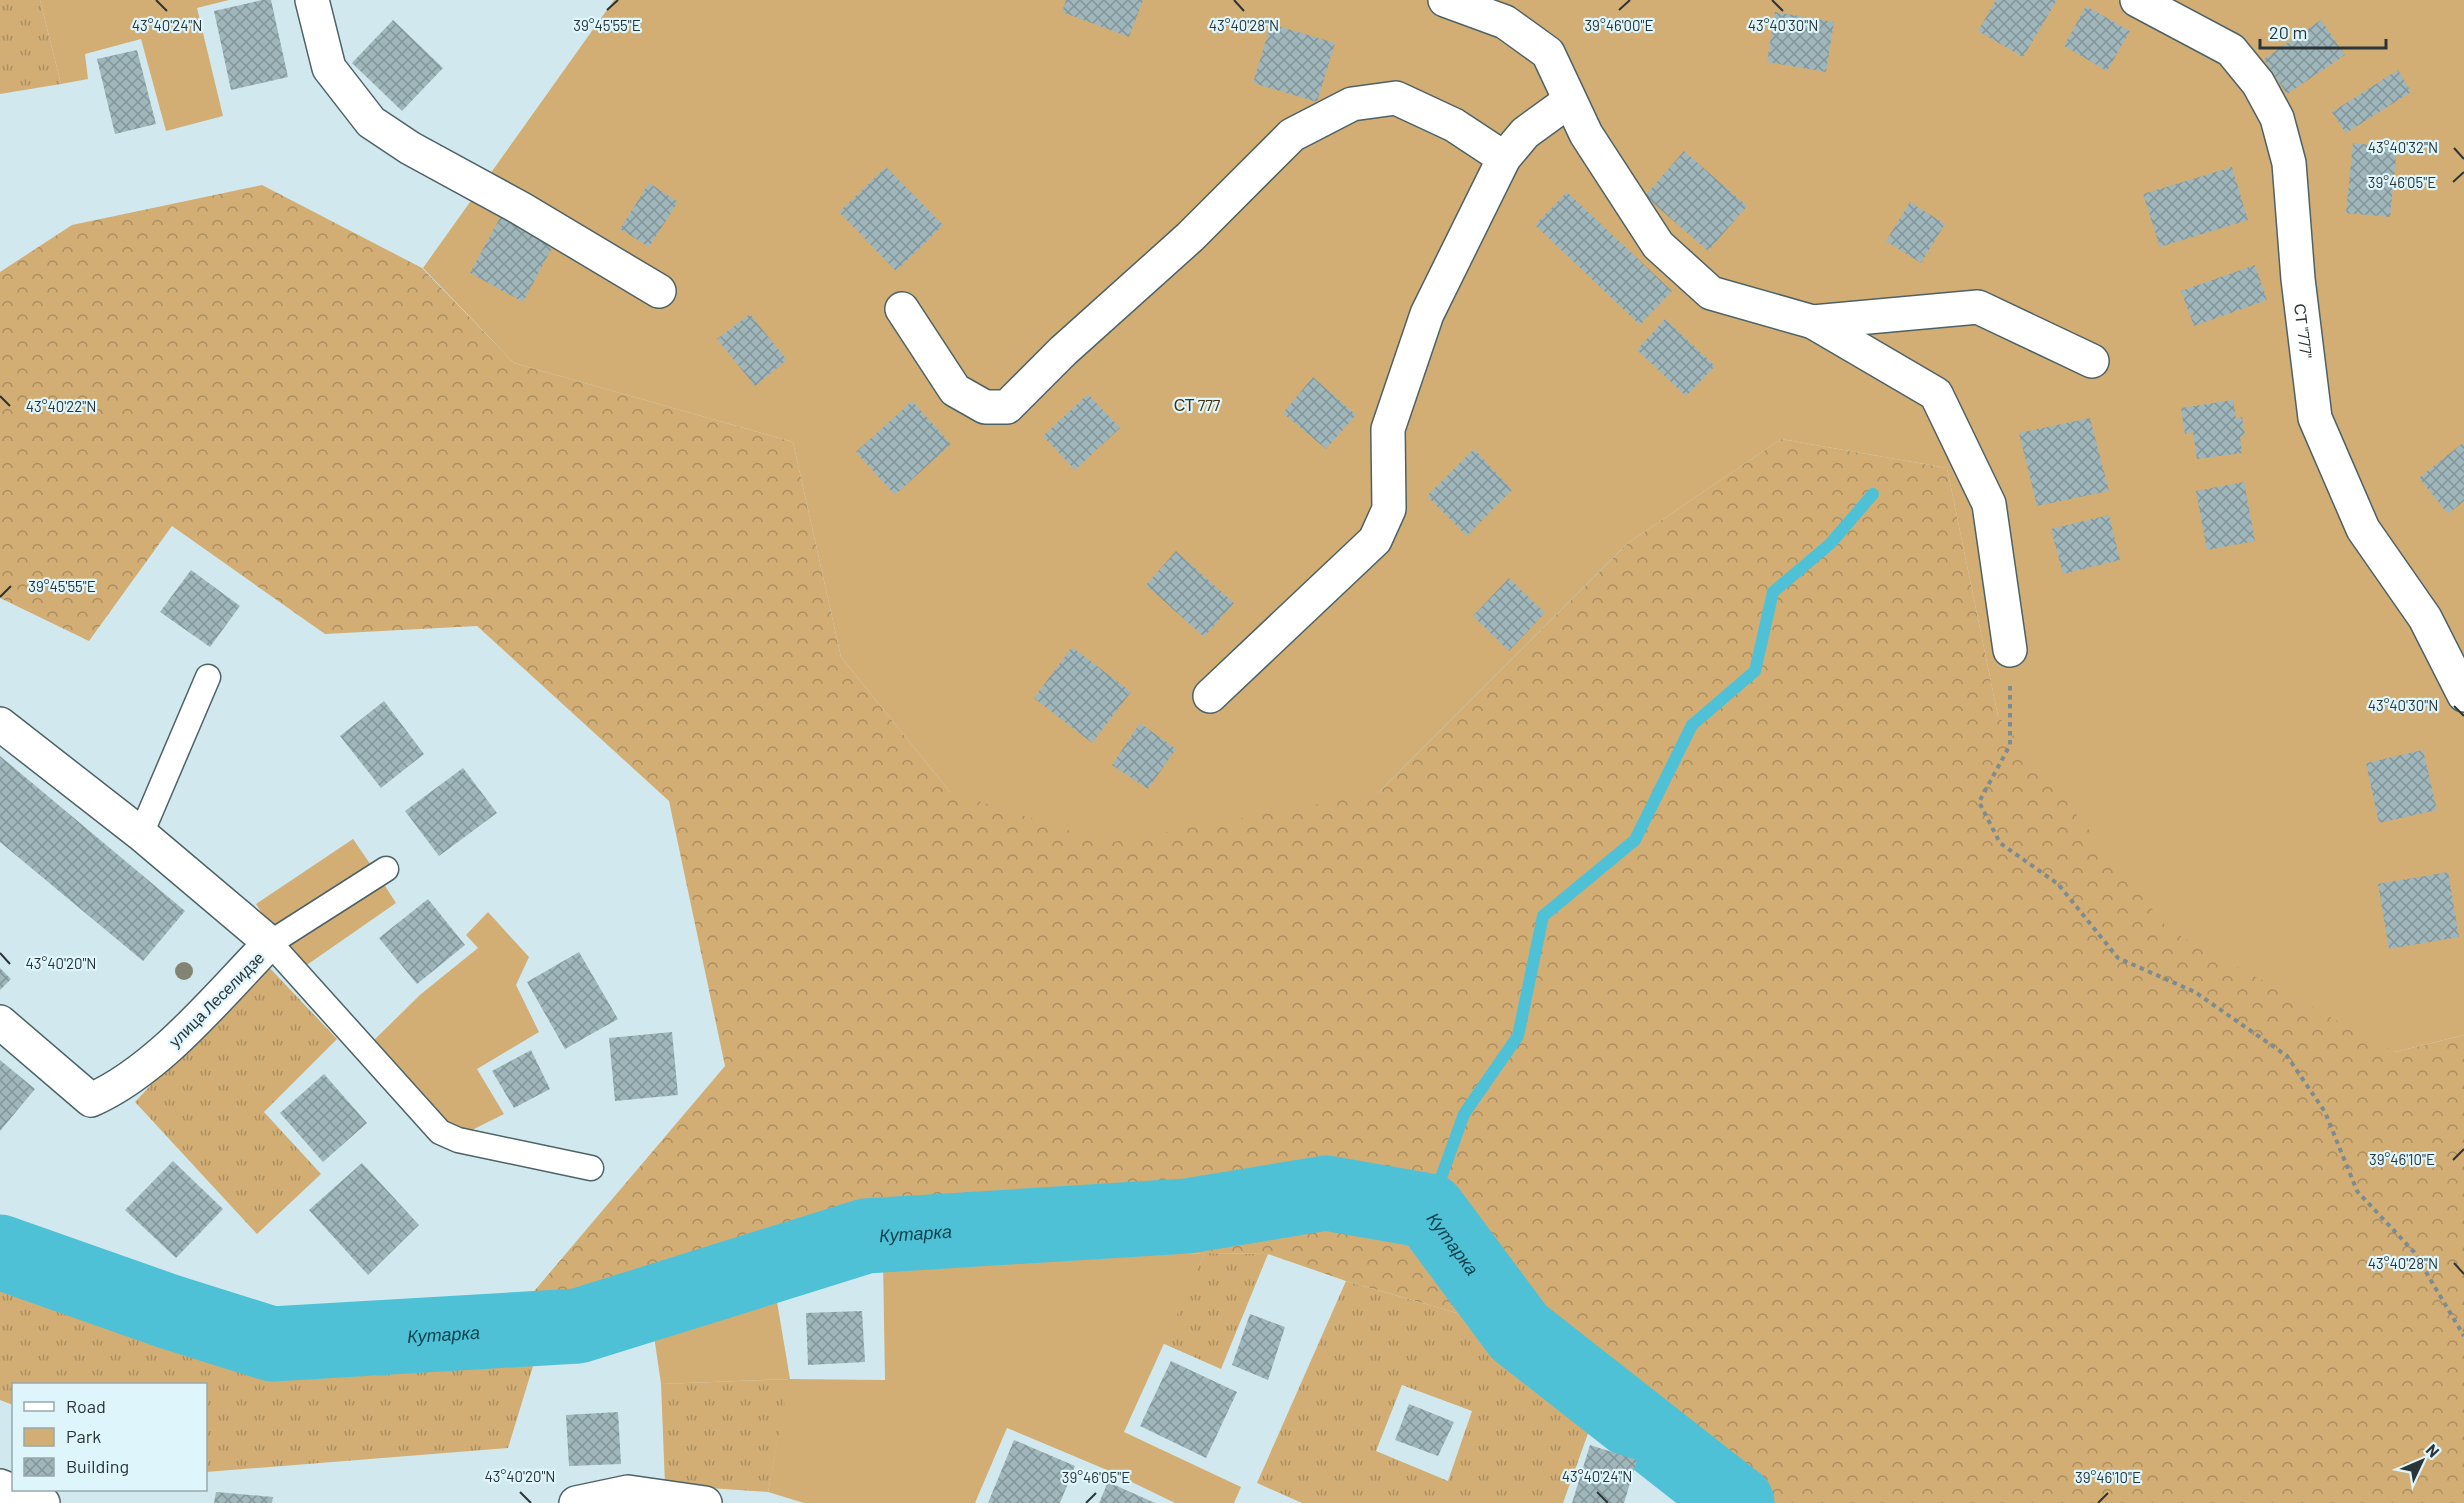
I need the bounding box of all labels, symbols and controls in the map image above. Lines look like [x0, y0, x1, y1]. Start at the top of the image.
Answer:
scale bar [2260, 12, 2386, 50]
text: 43°40'24"N [132, 16, 202, 34]
text: 39°45'55"E [573, 16, 641, 34]
text: 43°40'28"N [1209, 16, 1279, 34]
text: 39°46'00"E [1584, 16, 1654, 34]
text: 43°40'30"N [1748, 16, 1818, 34]
text: 20 m [2269, 21, 2307, 43]
text: 43°40'32"N [2368, 138, 2438, 156]
text: 39°46'05"E [2368, 173, 2436, 191]
street label: СТ "777" [2292, 302, 2317, 359]
park label: СТ 777 [1174, 395, 1221, 414]
text: 43°40'22"N [26, 397, 96, 415]
text: 39°45'55"E [28, 577, 96, 595]
text: 43°40'30"N [2368, 696, 2438, 714]
street label: улица Леселидзе [165, 947, 268, 1050]
text: 43°40'20"N [25, 954, 97, 972]
text: 39°46'10"E [2369, 1150, 2435, 1168]
water label: Кутарка [1423, 1208, 1484, 1279]
water label: Кутарка [878, 1220, 952, 1246]
text: 43°40'28"N [2368, 1254, 2438, 1272]
water label: Кутарка [407, 1321, 480, 1347]
legend [12, 1383, 207, 1491]
text: Road [66, 1395, 106, 1417]
text: Park [66, 1425, 101, 1447]
north arrow [2392, 1431, 2452, 1491]
text: N [2423, 1440, 2444, 1461]
text: Building [66, 1455, 129, 1477]
text: 43°40'20"N [484, 1467, 556, 1485]
text: 43°40'24"N [1562, 1467, 1632, 1485]
text: 39°46'05"E [1062, 1468, 1130, 1486]
text: 39°46'10"E [2075, 1468, 2141, 1486]

